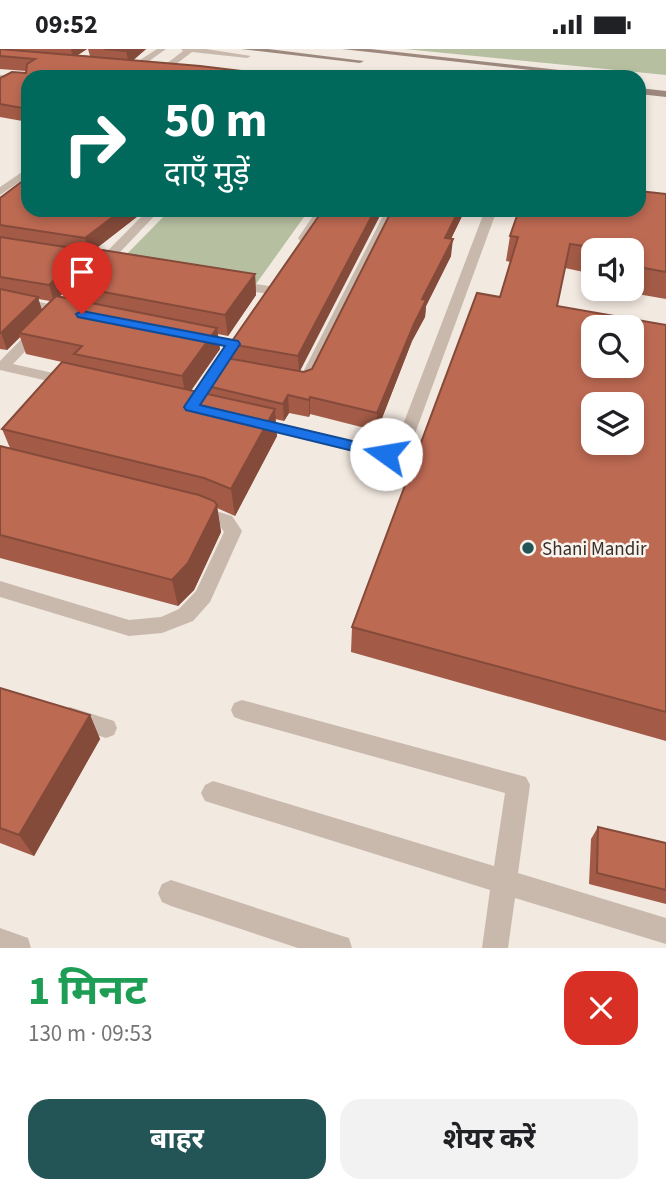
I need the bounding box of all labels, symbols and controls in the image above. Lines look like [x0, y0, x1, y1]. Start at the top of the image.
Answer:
text: 09:52 [35, 6, 98, 43]
text: 50 m [164, 86, 268, 156]
icon: right [49, 98, 140, 189]
text: दाएँ मुड़ें [164, 151, 250, 197]
map controls [581, 238, 644, 455]
button: sound [581, 238, 644, 301]
pin [52, 242, 112, 314]
icon: arrive [63, 253, 101, 291]
button: search [581, 315, 644, 378]
button: layers [581, 392, 644, 455]
position arrow [349, 417, 423, 491]
place label: Shani Mandir [542, 536, 647, 563]
marker: Shani Mandir [520, 540, 536, 556]
text: 1 मिनट [28, 961, 147, 1021]
button: close [564, 971, 638, 1045]
text: 130 m · 09:53 [28, 1017, 152, 1050]
button: बाहर [28, 1099, 326, 1179]
button: शेयर करें [340, 1099, 638, 1179]

